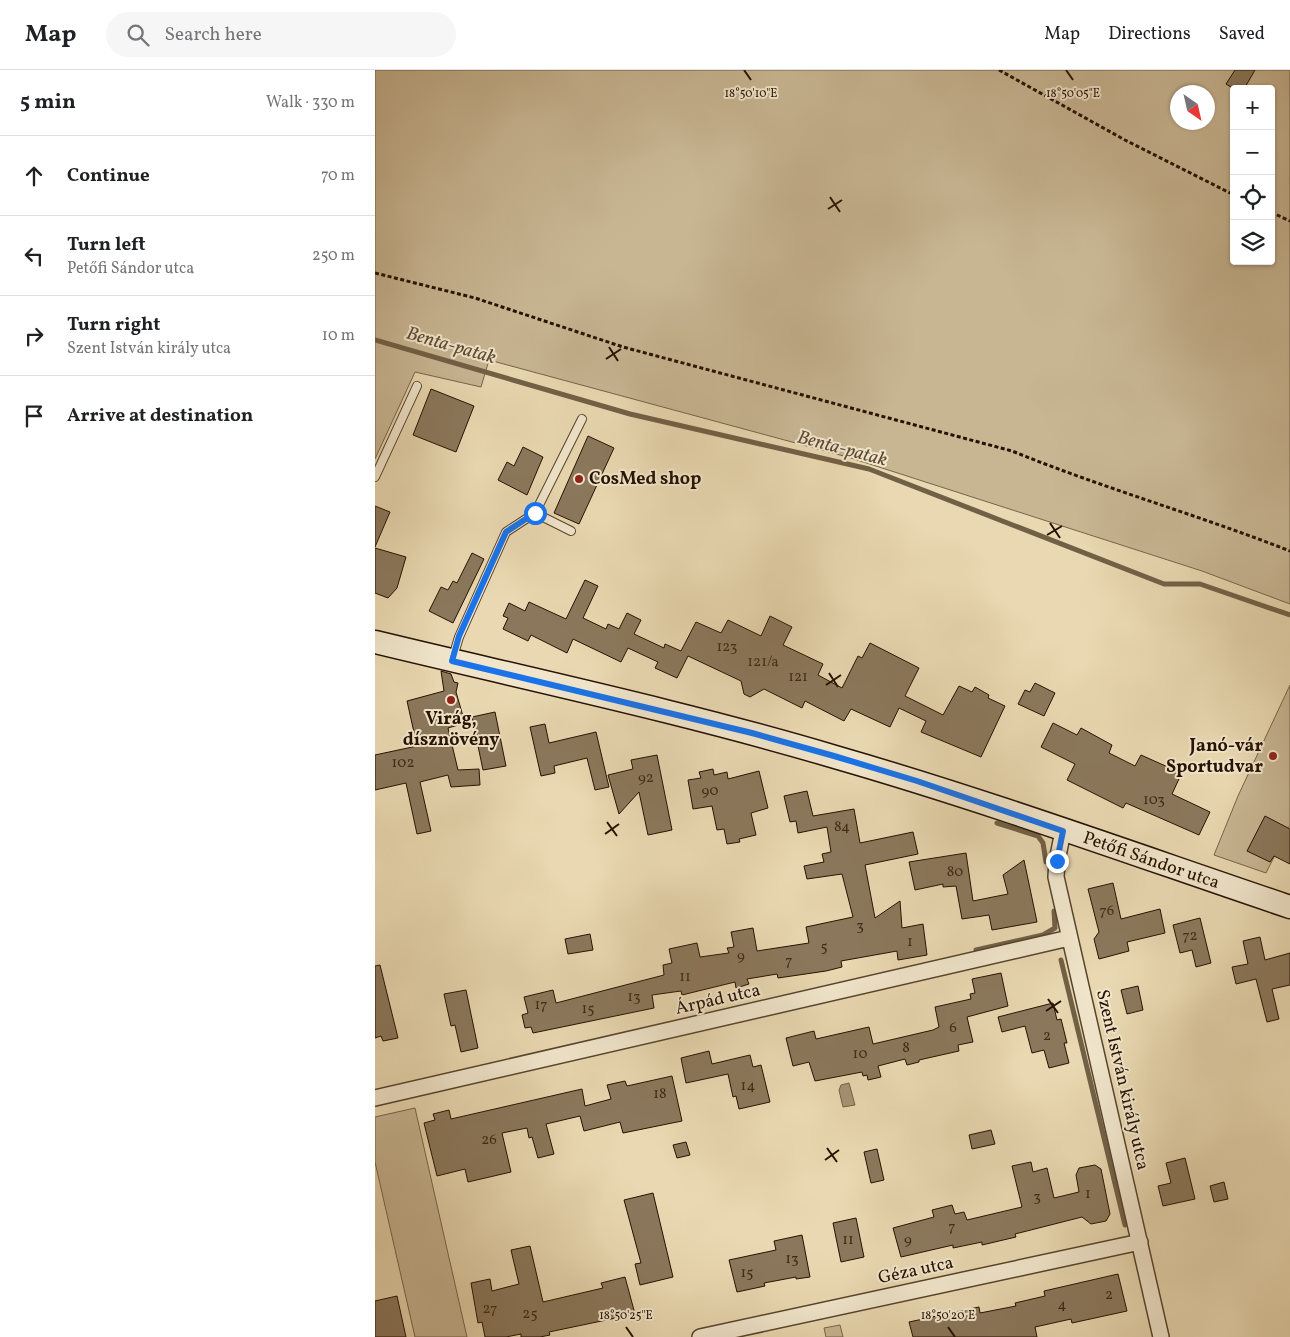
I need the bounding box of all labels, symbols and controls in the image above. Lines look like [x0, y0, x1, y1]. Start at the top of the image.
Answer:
search box [106, 12, 456, 57]
text: Map [25, 18, 76, 52]
icon: search [124, 21, 152, 49]
text: Search here [164, 22, 262, 48]
text: Map [1044, 22, 1080, 47]
text: Directions [1108, 22, 1191, 47]
text: Saved [1219, 22, 1265, 47]
north arrow [1170, 85, 1215, 130]
map controls [1230, 85, 1275, 265]
button: + [1230, 85, 1275, 130]
text: 18°50'10"E [724, 86, 778, 102]
text: 18°50'05"E [1046, 86, 1100, 102]
text: 5 min [20, 88, 76, 117]
text: Walk · 330 m [266, 92, 355, 114]
button: − [1230, 130, 1275, 175]
icon: ahead [20, 162, 48, 190]
text: Continue [67, 163, 150, 189]
text: 70 m [321, 165, 355, 187]
button: locate [1230, 175, 1275, 220]
button: layers [1230, 220, 1275, 265]
text: Turn left [67, 232, 146, 258]
icon: left [20, 242, 48, 270]
text: 250 m [312, 245, 355, 267]
text: Petőfi Sándor utca [67, 258, 194, 280]
text: Turn right [67, 312, 160, 338]
water label: Benta-patak [403, 321, 499, 371]
icon: right [20, 322, 48, 350]
text: 10 m [322, 325, 355, 347]
text: Szent István király utca [67, 338, 231, 360]
icon: arrive [20, 402, 48, 430]
text: Arrive at destination [67, 403, 253, 429]
water label: Benta-patak [794, 425, 890, 474]
place label: CosMed shop [589, 467, 701, 492]
marker: CosMed shop [573, 473, 585, 485]
route start [524, 502, 547, 525]
house number: 123 [716, 637, 738, 658]
house number: 121/a [747, 652, 779, 673]
house number: 121 [788, 667, 808, 688]
marker: Virág, dísznövény [445, 694, 457, 706]
place label: Virág, dísznövény [403, 707, 499, 753]
place label: Janó-vár Sportudvar [1166, 734, 1263, 780]
marker: Janó-vár Sportudvar [1267, 750, 1279, 762]
house number: 102 [392, 753, 414, 774]
house number: 92 [638, 768, 654, 789]
house number: 90 [701, 781, 719, 802]
house number: 103 [1143, 790, 1165, 811]
house number: 84 [834, 817, 850, 838]
street label: Petőfi Sándor utca [1079, 826, 1223, 896]
route end [1046, 850, 1069, 873]
house number: 80 [947, 862, 963, 883]
house number: 76 [1100, 901, 1114, 922]
house number: 3 [856, 916, 864, 937]
house number: 72 [1182, 926, 1198, 947]
house number: 1 [907, 932, 913, 953]
house number: 5 [820, 937, 828, 958]
house number: 9 [737, 946, 745, 967]
house number: 7 [785, 951, 793, 972]
house number: 11 [679, 967, 691, 988]
street label: Árpád utca [673, 978, 763, 1022]
house number: 13 [627, 987, 641, 1008]
street label: Szent István király utca [1089, 987, 1155, 1173]
house number: 17 [534, 995, 548, 1016]
house number: 15 [581, 999, 595, 1020]
house number: 6 [949, 1018, 957, 1039]
house number: 2 [1043, 1026, 1051, 1047]
house number: 8 [902, 1038, 910, 1059]
house number: 10 [853, 1044, 867, 1065]
house number: 14 [741, 1076, 755, 1097]
house number: 18 [653, 1084, 667, 1105]
house number: 26 [481, 1130, 497, 1151]
house number: 1 [1085, 1184, 1091, 1205]
house number: 3 [1033, 1187, 1041, 1208]
house number: 7 [948, 1217, 956, 1238]
house number: 11 [842, 1230, 854, 1251]
house number: 9 [904, 1230, 912, 1251]
house number: 13 [785, 1249, 799, 1270]
street label: Géza utca [876, 1251, 956, 1291]
house number: 15 [740, 1263, 754, 1284]
house number: 2 [1105, 1285, 1113, 1306]
house number: 4 [1058, 1295, 1067, 1316]
house number: 27 [483, 1299, 497, 1320]
house number: 25 [522, 1304, 538, 1325]
text: 18°50'25"E [599, 1308, 653, 1324]
text: 18°50'20"E [921, 1308, 975, 1324]

